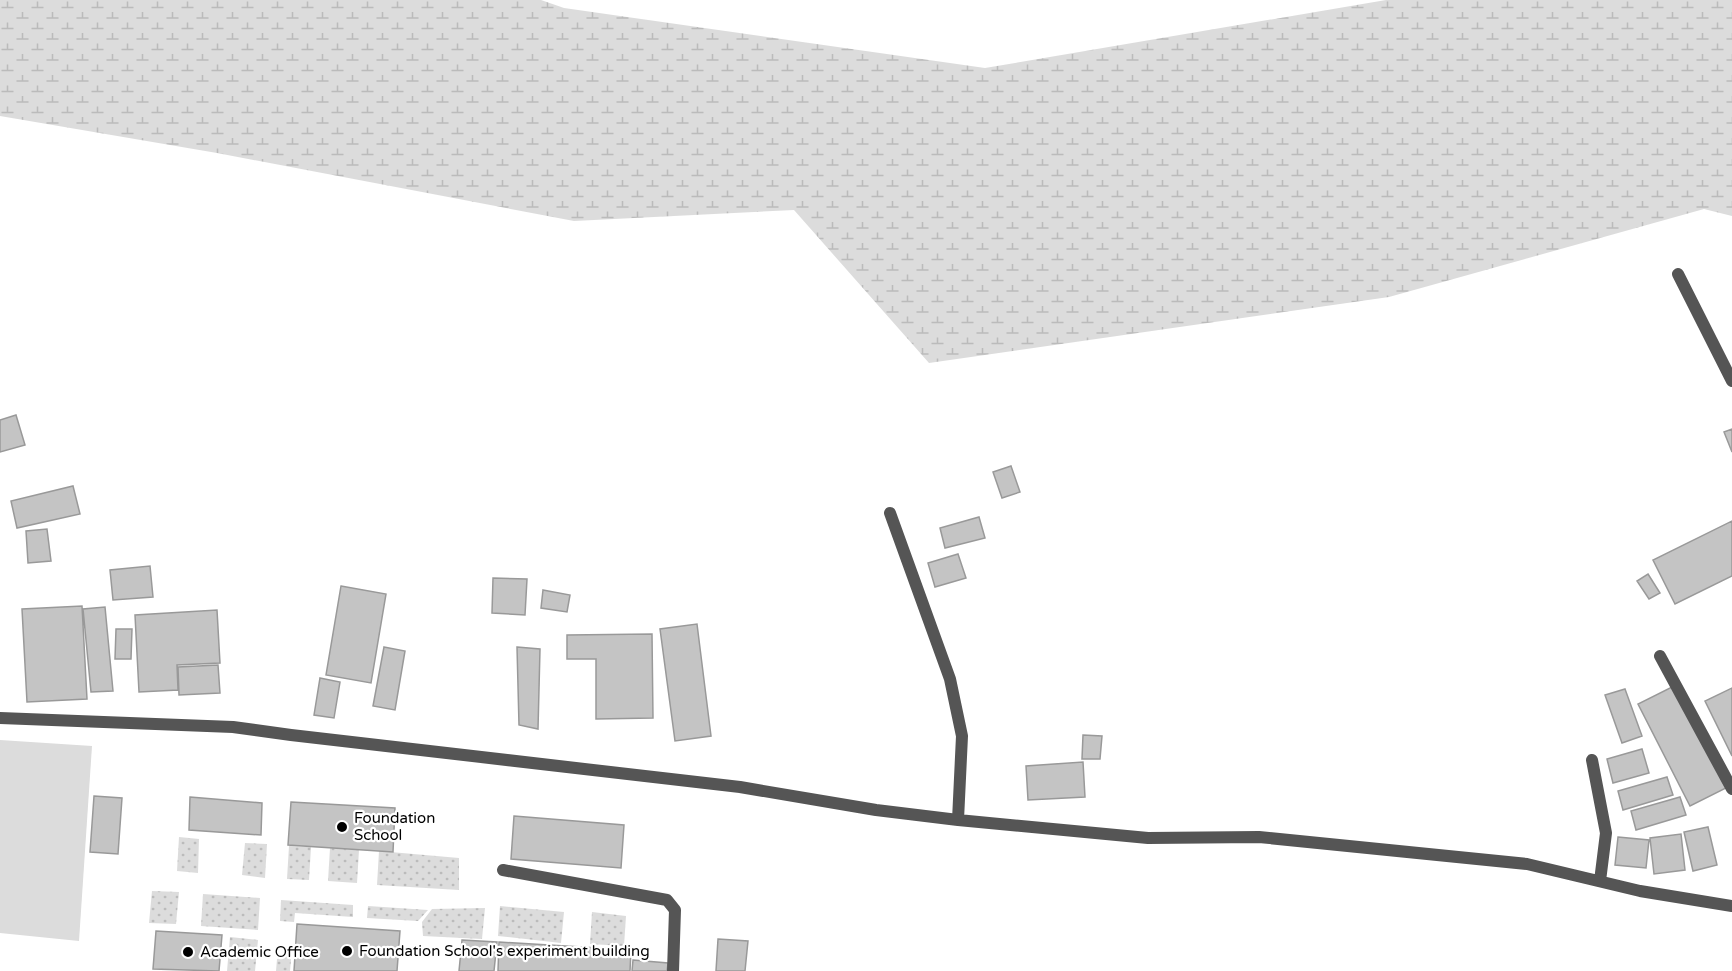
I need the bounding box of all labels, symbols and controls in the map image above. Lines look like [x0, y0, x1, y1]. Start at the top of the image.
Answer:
place label: Foundation School [354, 809, 435, 844]
marker: Foundation School [335, 820, 349, 834]
place label: Foundation School's experiment building [359, 942, 650, 960]
place label: Academic Office [200, 943, 319, 961]
marker: Foundation School's experiment building [340, 944, 354, 958]
marker: Academic Office [181, 945, 195, 959]

